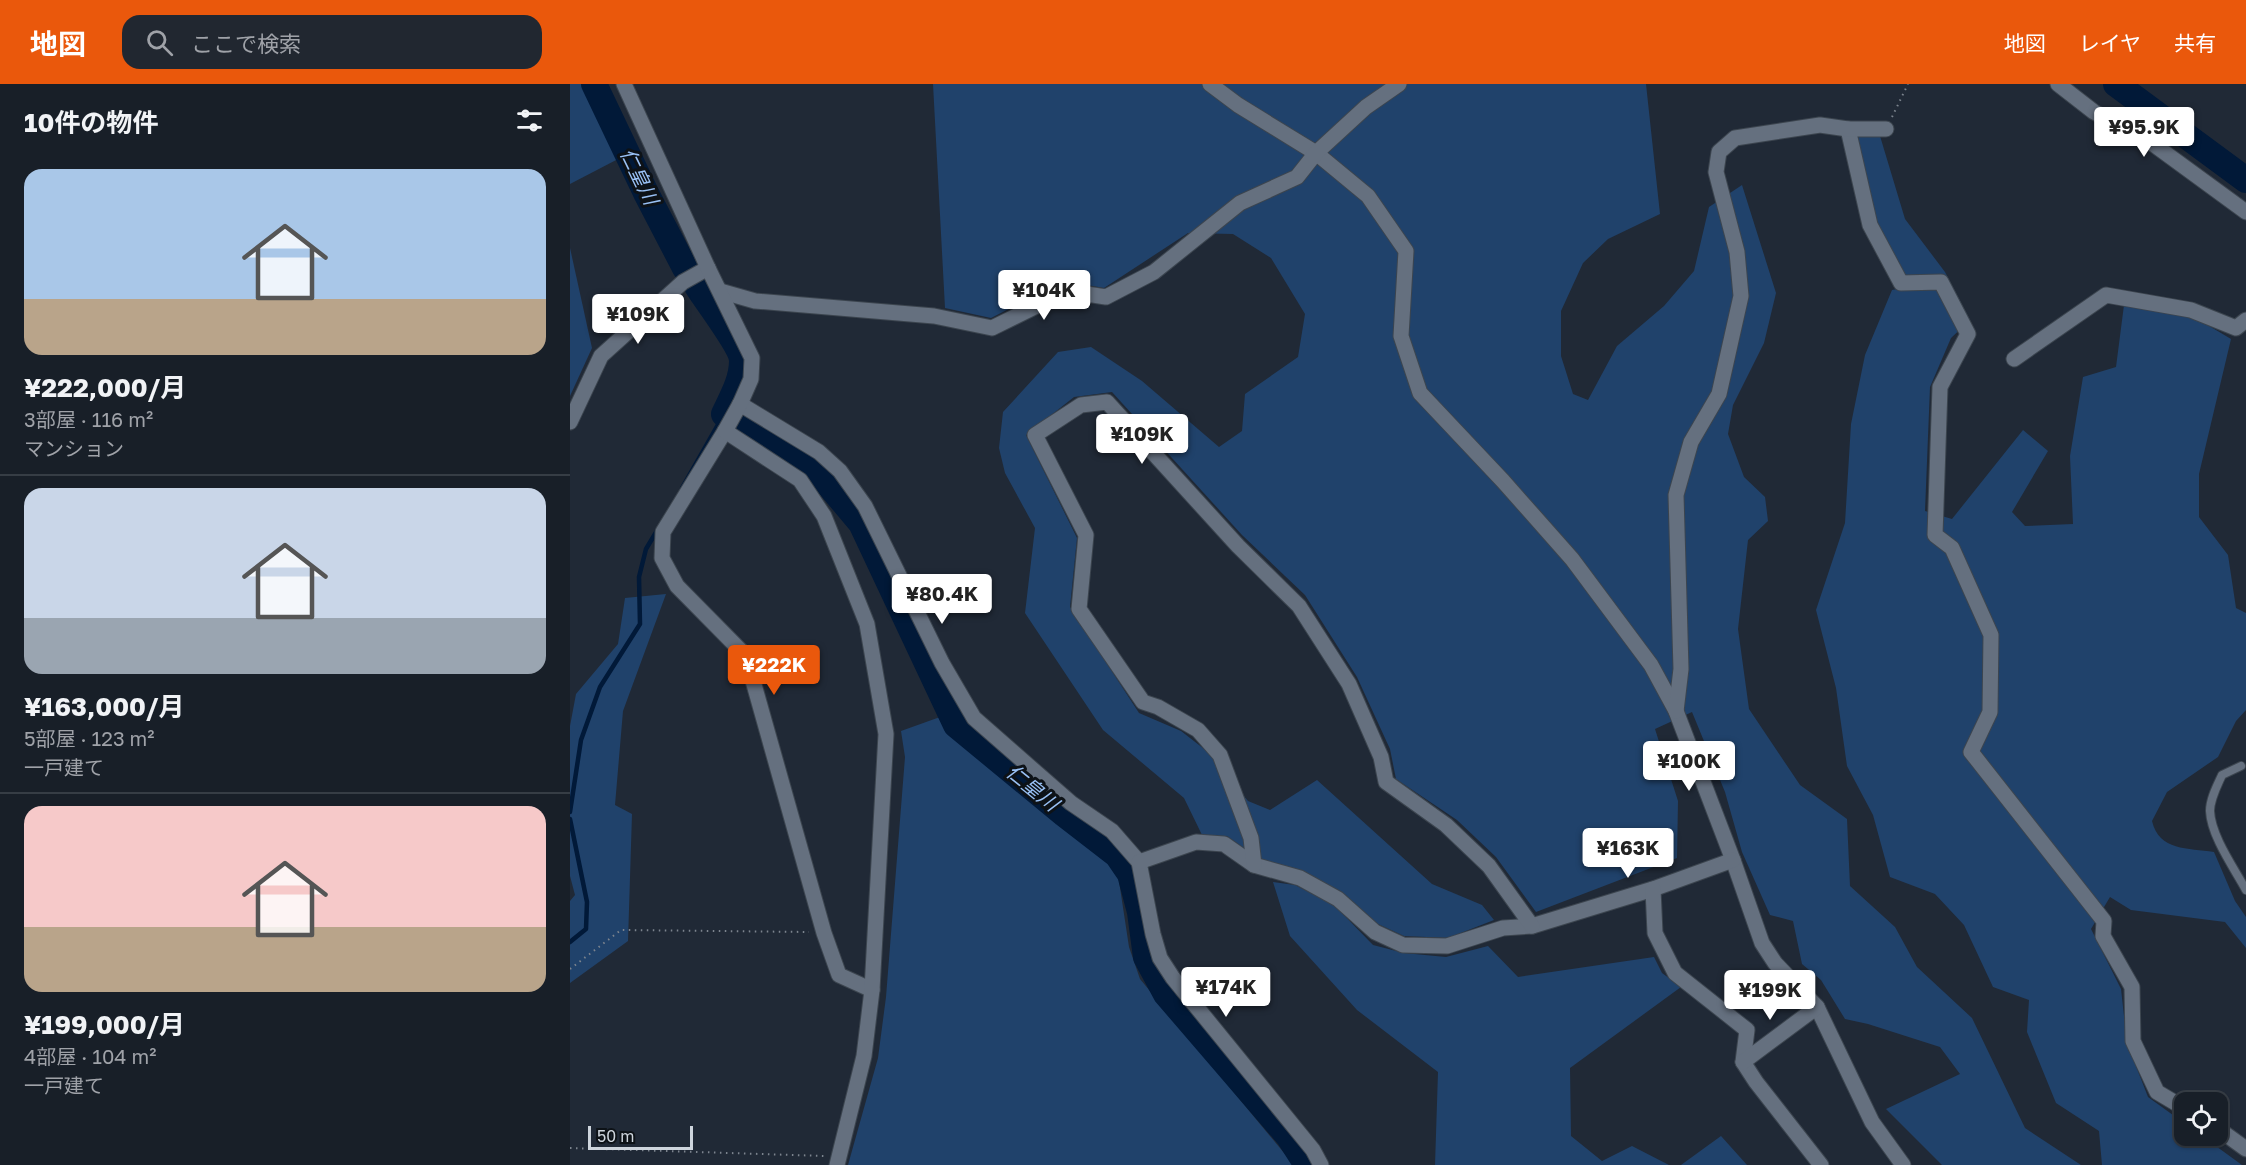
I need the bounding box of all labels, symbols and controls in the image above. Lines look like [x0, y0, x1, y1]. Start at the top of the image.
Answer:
search box [122, 15, 542, 69]
icon: search [143, 26, 176, 59]
text: 地図 [30, 27, 86, 60]
text: ここで検索 [191, 30, 301, 57]
text: 地図 [2004, 30, 2046, 56]
text: レイヤ [2079, 30, 2141, 56]
text: 共有 [2174, 30, 2216, 56]
icon: filters [513, 104, 546, 137]
text: 10件の物件 [24, 107, 158, 138]
pin: ¥95.9K [2095, 107, 2193, 158]
text: ¥95.9K [2108, 114, 2180, 138]
water label: 仁皇川 [616, 144, 665, 210]
icon: home [231, 208, 339, 316]
pin: ¥104K [1002, 270, 1086, 321]
text: ¥104K [1012, 277, 1076, 301]
pin: ¥109K [596, 294, 680, 345]
text: ¥109K [606, 301, 670, 325]
text: ¥222,000/月 [24, 372, 186, 403]
text: 3部屋 · 116 m² [24, 407, 153, 431]
pin: ¥109K [1100, 414, 1184, 465]
text: ¥109K [1110, 421, 1174, 445]
text: マンション [24, 436, 124, 460]
icon: home [231, 527, 339, 635]
pin: ¥80.4K [893, 574, 991, 625]
text: ¥80.4K [906, 581, 978, 605]
pin: ¥222K [732, 645, 816, 696]
text: ¥222K [742, 652, 806, 676]
text: ¥163,000/月 [24, 691, 184, 722]
text: 5部屋 · 123 m² [24, 726, 155, 750]
pin: ¥100K [1647, 741, 1731, 792]
text: ¥100K [1657, 748, 1721, 772]
text: 一戸建て [24, 755, 104, 779]
water label: 仁皇川 [1002, 759, 1065, 816]
pin: ¥163K [1586, 828, 1670, 879]
text: ¥163K [1597, 835, 1659, 859]
icon: home [231, 845, 339, 953]
pin: ¥174K [1184, 967, 1268, 1018]
pin: ¥199K [1728, 970, 1812, 1021]
text: ¥174K [1195, 974, 1257, 998]
text: ¥199K [1738, 977, 1802, 1001]
text: ¥199,000/月 [24, 1009, 185, 1040]
text: 4部屋 · 104 m² [24, 1044, 156, 1068]
text: 一戸建て [24, 1073, 104, 1097]
map controls [2174, 1092, 2228, 1146]
button: locate [2174, 1092, 2228, 1146]
scale bar [588, 1123, 693, 1150]
text: 50 m [597, 1126, 634, 1146]

